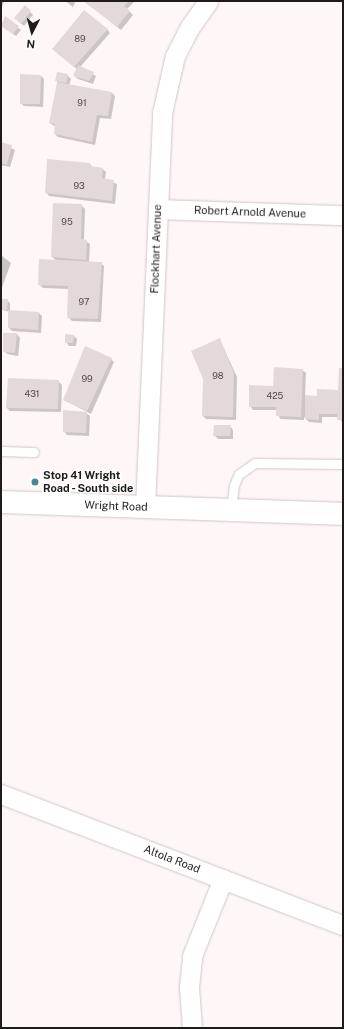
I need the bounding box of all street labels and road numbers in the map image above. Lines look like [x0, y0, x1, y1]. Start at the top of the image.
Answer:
street label: Robert Arnold Avenue [194, 203, 306, 221]
street label: Flockhart Avenue [148, 204, 164, 294]
street label: Wright Road [84, 498, 148, 514]
street label: Altola Road [142, 842, 202, 876]

